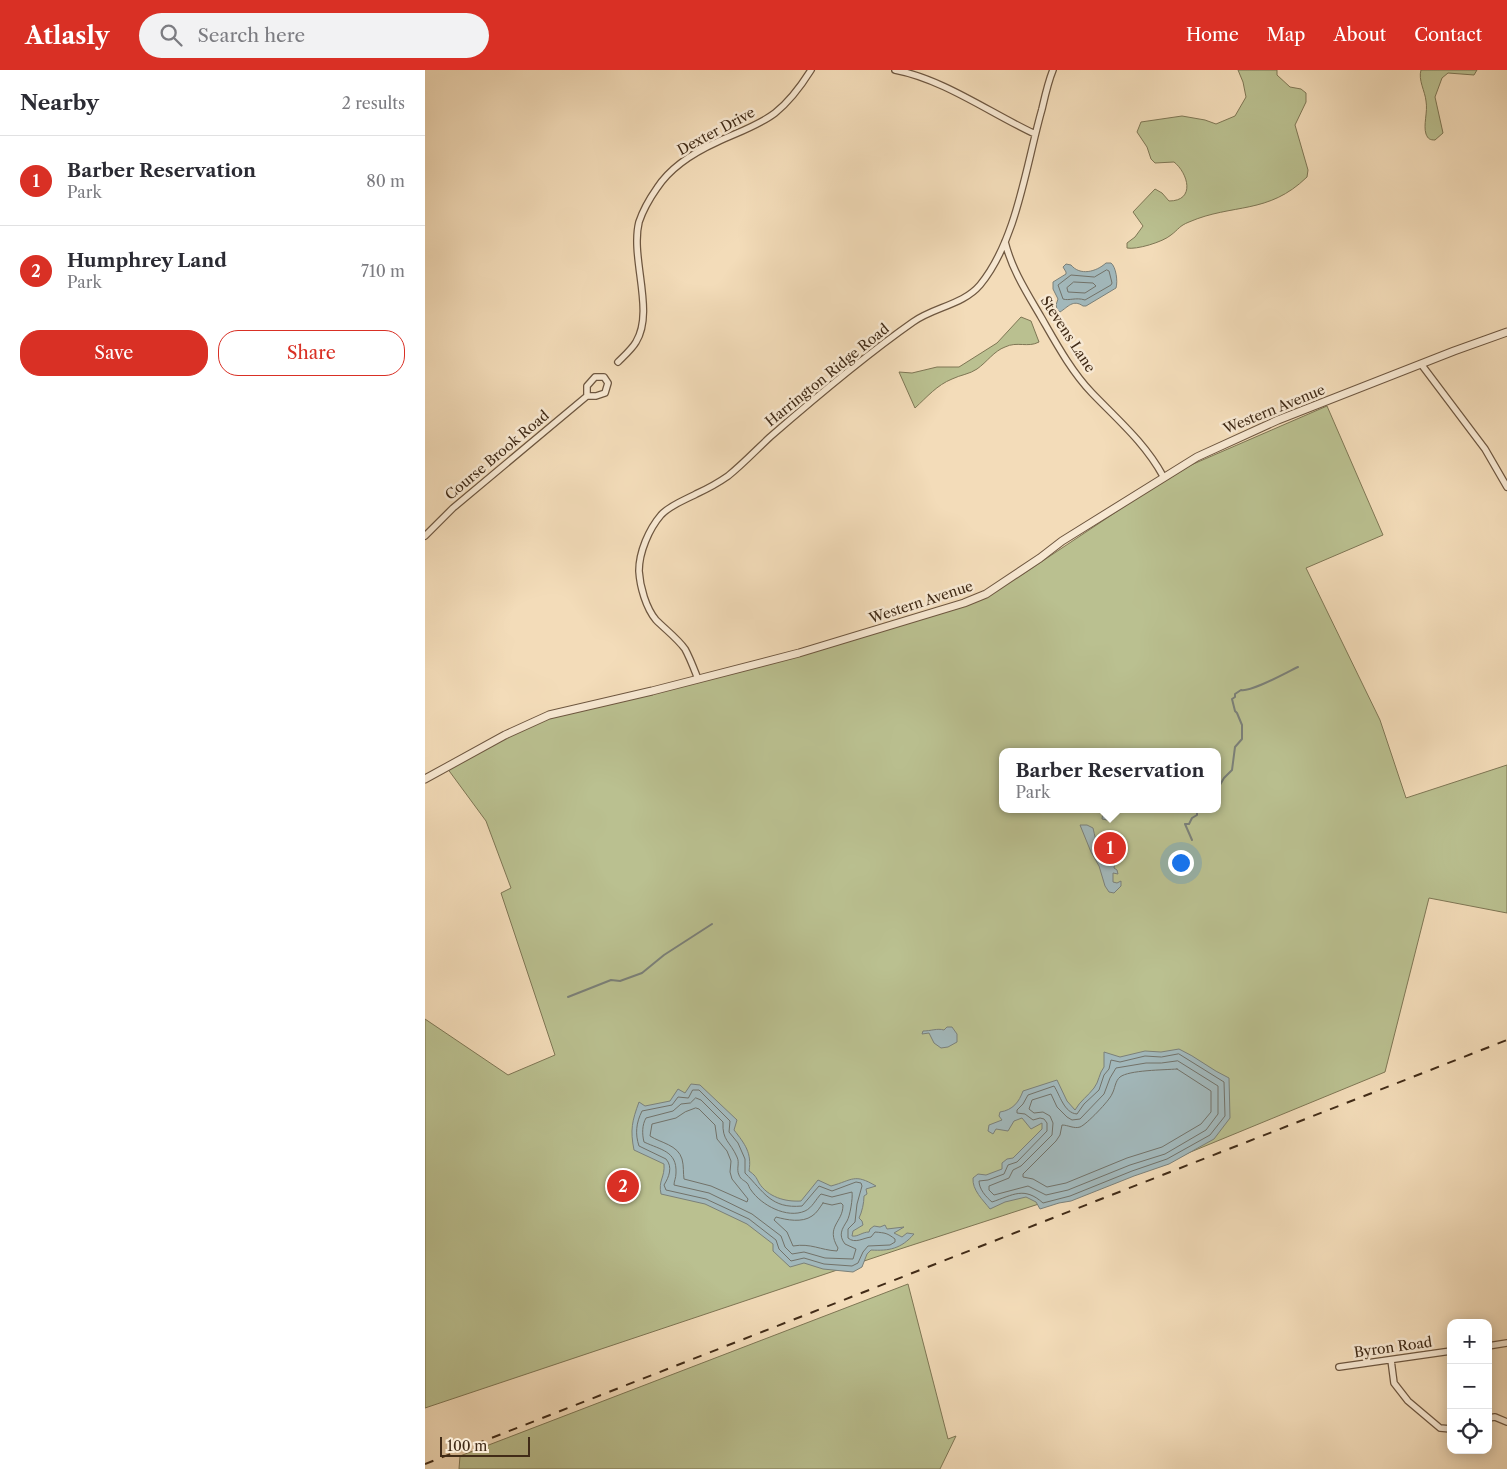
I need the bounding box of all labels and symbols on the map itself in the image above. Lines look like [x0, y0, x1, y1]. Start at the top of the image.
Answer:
street label: Dexter Drive [674, 103, 758, 159]
street label: Stevens Lane [1037, 292, 1100, 376]
street label: Harrington Ridge Road [761, 319, 893, 430]
street label: Western Avenue [1219, 380, 1328, 438]
street label: Course Brook Road [441, 406, 553, 504]
street label: Western Avenue [866, 577, 975, 628]
pin: 1 [1094, 829, 1126, 867]
your location [1168, 850, 1194, 876]
pin: 2 [607, 1167, 639, 1205]
street label: Byron Road [1353, 1333, 1434, 1361]
scale bar [440, 1434, 530, 1457]

